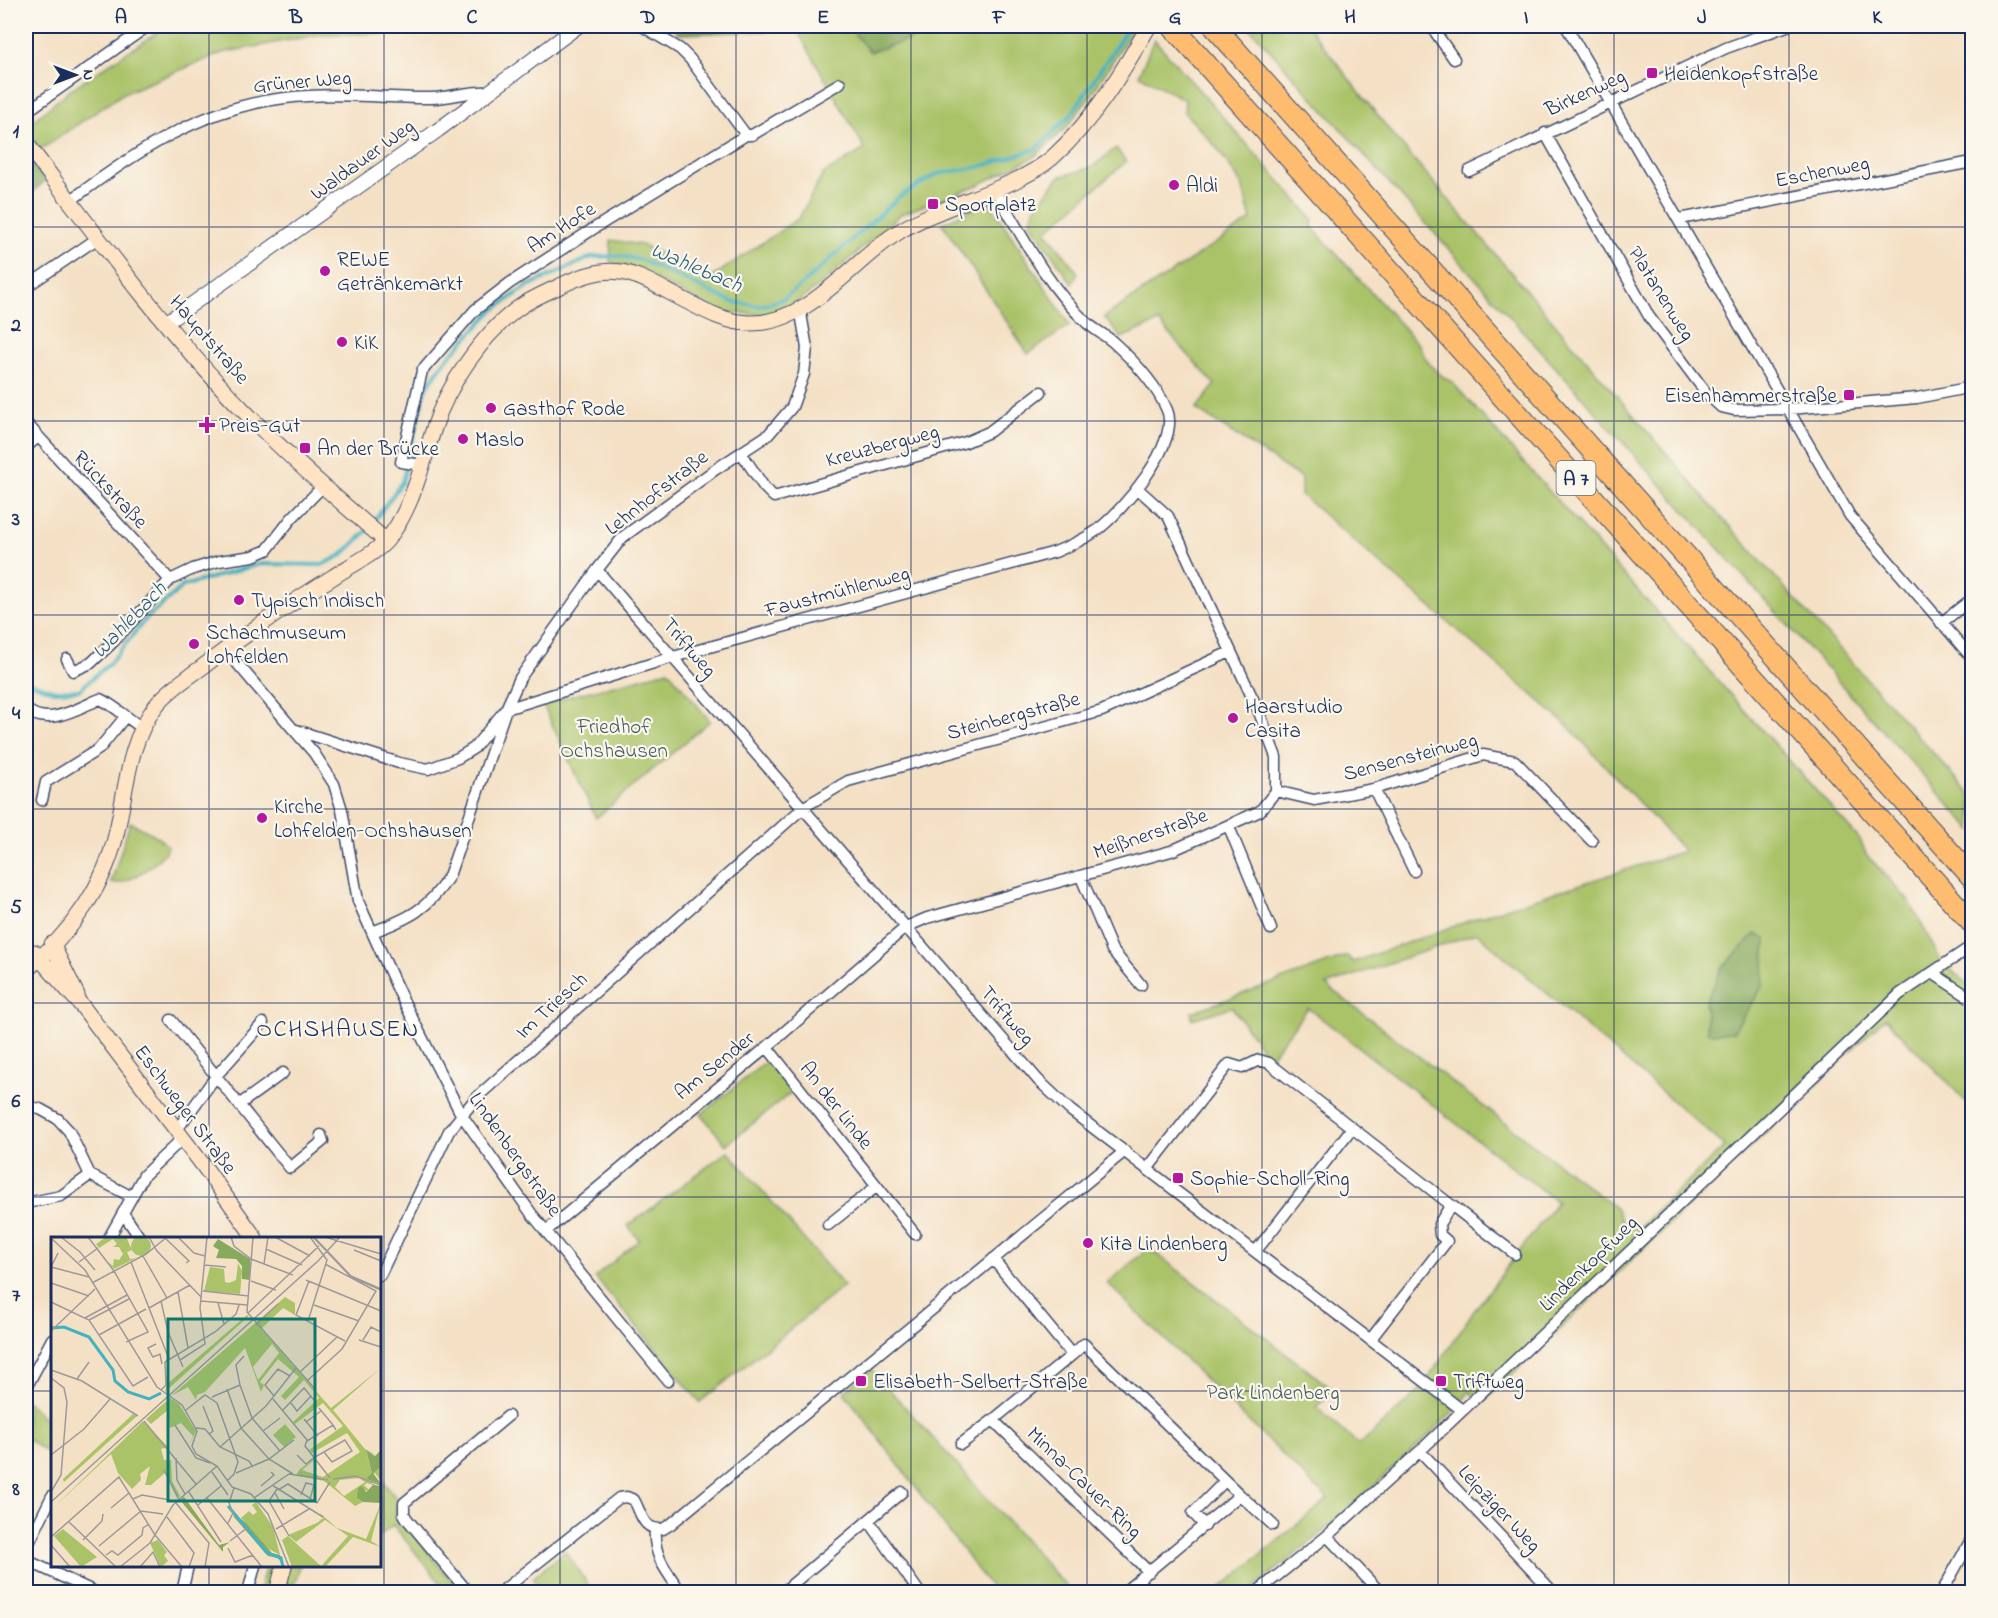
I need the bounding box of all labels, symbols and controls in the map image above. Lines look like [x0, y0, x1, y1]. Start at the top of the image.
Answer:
text: A [115, 4, 127, 33]
text: B [288, 4, 303, 33]
text: C [467, 4, 478, 33]
text: D [640, 4, 655, 33]
text: E [817, 4, 829, 33]
text: F [992, 4, 1006, 33]
text: G [1169, 4, 1182, 33]
text: H [1344, 4, 1356, 33]
text: I [1524, 4, 1529, 33]
text: J [1697, 4, 1707, 33]
text: K [1872, 4, 1883, 33]
north arrow [45, 45, 105, 105]
place label: Heidenkopfstraße [1664, 60, 1819, 90]
street label: Birkenweg [1540, 62, 1632, 128]
street label: Grüner Weg [252, 64, 353, 104]
marker: Heidenkopfstraße [1645, 66, 1659, 80]
text: N [76, 70, 100, 81]
street label: Waldauer Weg [305, 112, 423, 210]
text: 1 [13, 118, 20, 147]
street label: Eschenweg [1773, 149, 1872, 199]
place label: Aldi [1186, 172, 1218, 202]
marker: Aldi [1167, 178, 1181, 192]
place label: Sportplatz [945, 191, 1036, 221]
street label: Am Hofe [522, 195, 603, 262]
marker: Sportplatz [926, 197, 940, 211]
water label: Wahlebach [645, 235, 747, 303]
street label: Platanenweg [1618, 241, 1701, 348]
place label: REWE Getränkemarkt [337, 246, 463, 300]
marker: REWE Getränkemarkt [318, 264, 332, 278]
street label: Hauptstraße [161, 289, 256, 392]
text: 2 [10, 312, 21, 341]
place label: KiK [354, 329, 379, 359]
marker: KiK [335, 335, 349, 349]
place label: Eisenhammerstraße [1664, 382, 1838, 412]
marker: Eisenhammerstraße [1842, 388, 1856, 402]
place label: Gasthof Rode [503, 395, 625, 425]
marker: Gasthof Rode [484, 401, 498, 415]
place label: Preis-Gut [219, 412, 300, 442]
street label: Kreuzbergweg [823, 417, 943, 478]
marker: Preis-Gut [200, 418, 214, 432]
place label: Maslo [475, 426, 524, 456]
marker: Maslo [456, 432, 470, 446]
place label: An der Brücke [317, 435, 440, 465]
marker: An der Brücke [298, 441, 312, 455]
street label: Lehnhofstraße [599, 443, 716, 544]
street label: Rückstraße [65, 444, 154, 537]
road number: A 7 [1556, 461, 1596, 495]
text: 3 [11, 506, 20, 535]
street label: Faustmühlenweg [761, 559, 914, 629]
water label: Wahlebach [85, 575, 176, 667]
place label: Typisch Indisch [251, 587, 384, 619]
marker: Typisch Indisch [232, 593, 246, 607]
street label: Triftweg [652, 612, 723, 686]
place label: Schachmuseum Lohfelden [206, 619, 346, 673]
marker: Schachmuseum Lohfelden [187, 637, 201, 651]
street label: Steinbergstraße [944, 685, 1084, 751]
place label: Haarstudio Casita [1245, 693, 1343, 747]
text: 4 [12, 700, 21, 729]
marker: Haarstudio Casita [1226, 711, 1240, 725]
park label: Friedhof Ochshausen [560, 713, 668, 767]
street label: Sensensteinweg [1340, 726, 1481, 792]
place label: Kirche Lohfelden-Ochshausen [274, 793, 472, 847]
street label: Meißnerstraße [1089, 801, 1212, 868]
marker: Kirche Lohfelden-Ochshausen [255, 811, 269, 825]
text: 5 [10, 894, 22, 923]
street label: Im Triesch [510, 966, 595, 1047]
street label: Triftweg [970, 980, 1041, 1054]
district label: OCHSHAUSEN [256, 1013, 420, 1048]
street label: Am Sender [669, 1025, 762, 1108]
street label: Eschweger Straße [124, 1039, 243, 1183]
street label: An der Linde [791, 1056, 880, 1157]
street label: Lindenbergstraße [459, 1087, 569, 1225]
text: 6 [12, 1088, 21, 1117]
place label: Sophie-Scholl-Ring [1190, 1165, 1349, 1197]
marker: Sophie-Scholl-Ring [1171, 1171, 1185, 1185]
street label: Lindenkopfweg [1533, 1209, 1647, 1321]
place label: Kita Lindenberg [1100, 1230, 1228, 1262]
marker: Kita Lindenberg [1081, 1236, 1095, 1250]
inset map [51, 1237, 381, 1567]
text: 7 [12, 1282, 21, 1311]
place label: Elisabeth-Selbert-Straße [873, 1368, 1088, 1398]
place label: Triftweg [1453, 1368, 1524, 1400]
marker: Elisabeth-Selbert-Straße [854, 1374, 868, 1388]
marker: Triftweg [1434, 1374, 1448, 1388]
park label: Park Lindenberg [1206, 1379, 1340, 1411]
street label: Minna-Cauer-Ring [1018, 1420, 1148, 1548]
street label: Leipziger Weg [1448, 1459, 1547, 1561]
text: 8 [11, 1476, 20, 1505]

